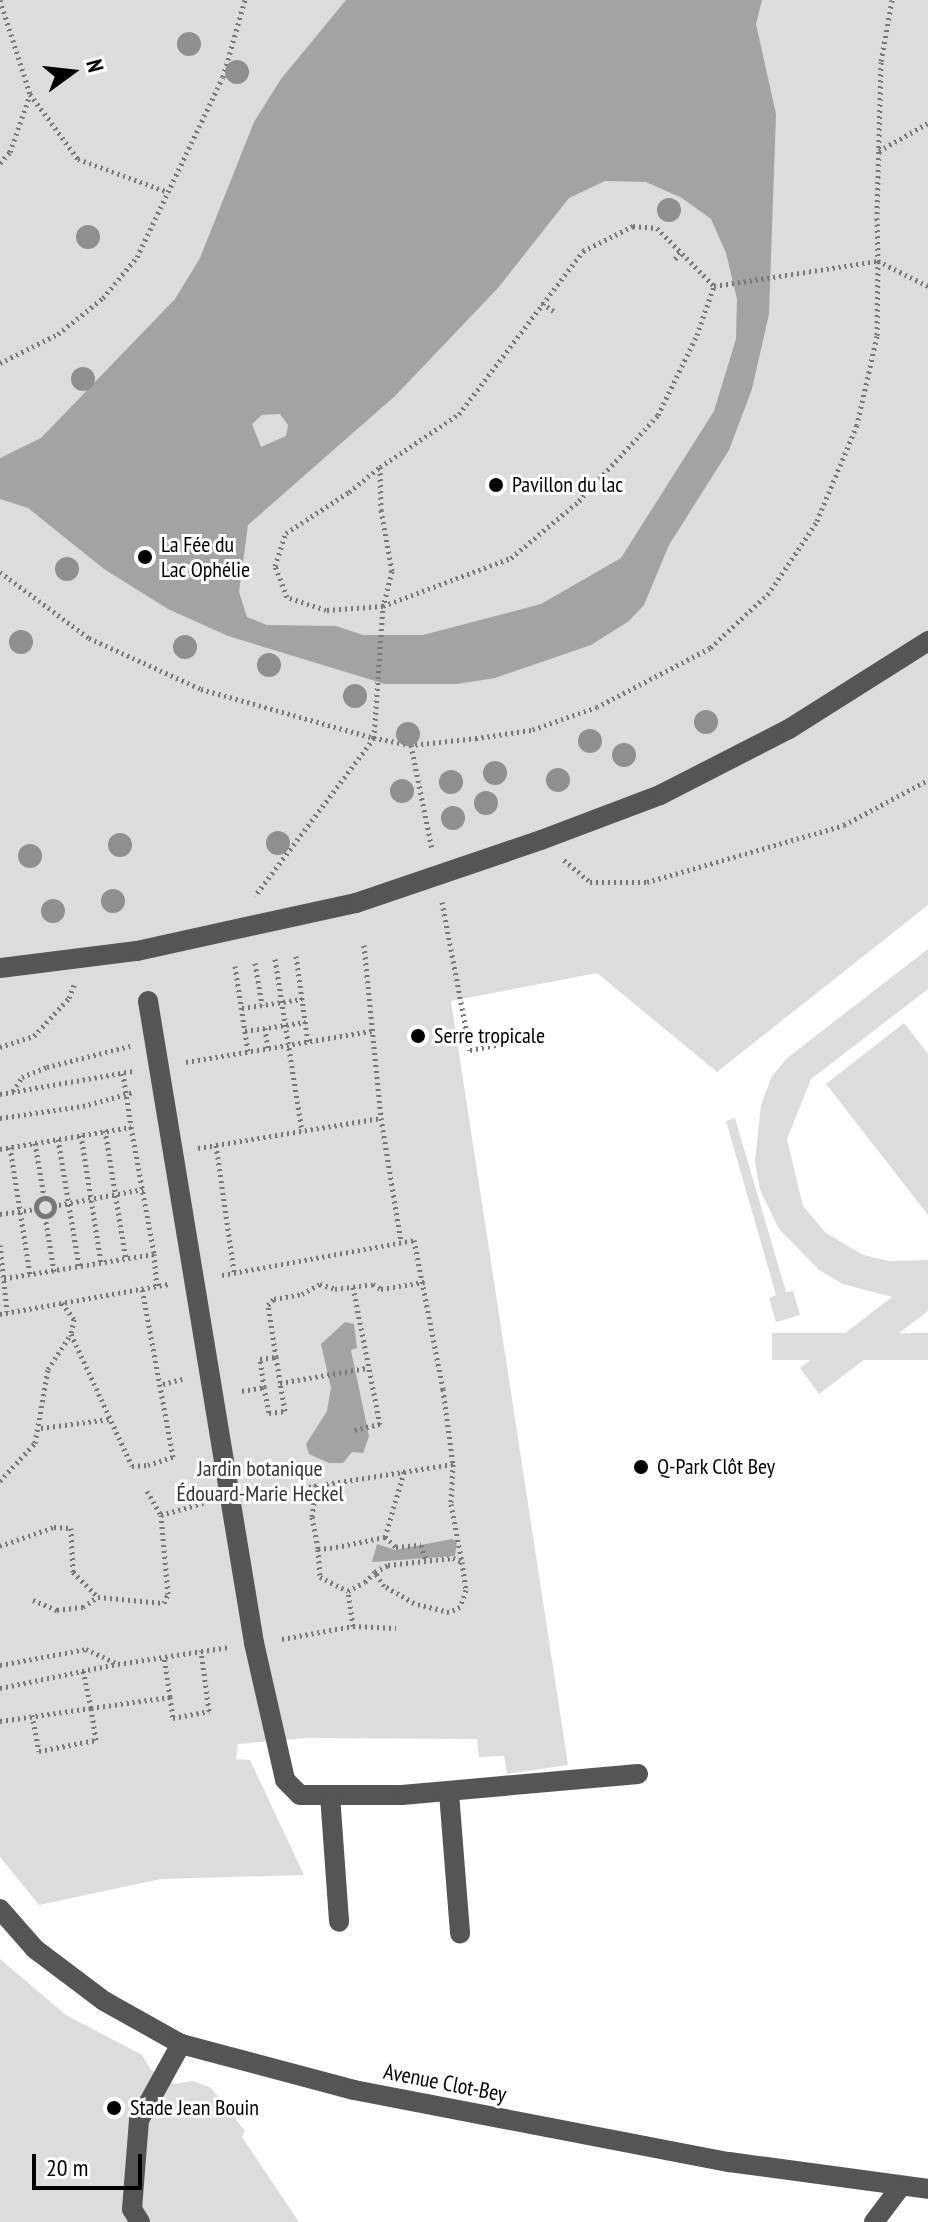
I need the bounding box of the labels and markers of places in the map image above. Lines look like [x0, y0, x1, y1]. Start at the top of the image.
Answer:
place label: Pavillon du lac [512, 472, 623, 498]
marker: Pavillon du lac [487, 476, 505, 494]
place label: La Fée du Lac Ophélie [161, 531, 251, 582]
marker: La Fée du Lac Ophélie [136, 548, 154, 566]
place label: Serre tropicale [434, 1023, 545, 1049]
marker: Serre tropicale [409, 1027, 427, 1045]
place label: Q-Park Clôt Bey [657, 1454, 776, 1480]
marker: Q-Park Clôt Bey [632, 1458, 650, 1476]
place label: Stade Jean Bouin [130, 2095, 259, 2121]
marker: Stade Jean Bouin [105, 2099, 123, 2117]

